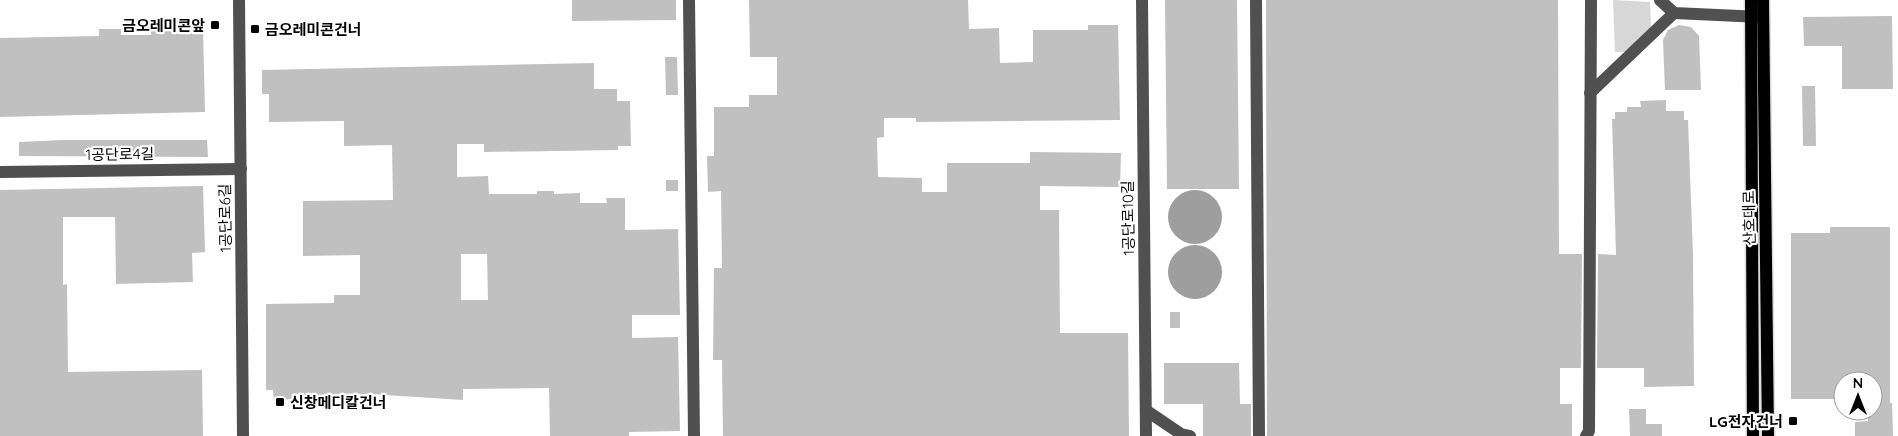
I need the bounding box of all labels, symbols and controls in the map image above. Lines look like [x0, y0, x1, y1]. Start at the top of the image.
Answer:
place label: 금오레미콘앞 [122, 16, 205, 35]
marker: 금오레미콘앞 [209, 19, 221, 31]
place label: 금오레미콘건너 [265, 20, 362, 39]
marker: 금오레미콘건너 [249, 23, 261, 35]
street label: 1공단로4길 [86, 144, 154, 164]
street label: 1공단로10길 [1118, 180, 1138, 256]
street label: 1공단로6길 [215, 183, 235, 253]
street label: 산호대로 [1739, 190, 1759, 246]
north arrow [1833, 371, 1883, 421]
text: N [1853, 374, 1863, 392]
place label: 신창메디칼건너 [290, 393, 387, 412]
marker: 신창메디칼건너 [274, 396, 286, 408]
place label: LG전자건너 [1709, 412, 1783, 431]
marker: LG전자건너 [1787, 415, 1799, 427]

